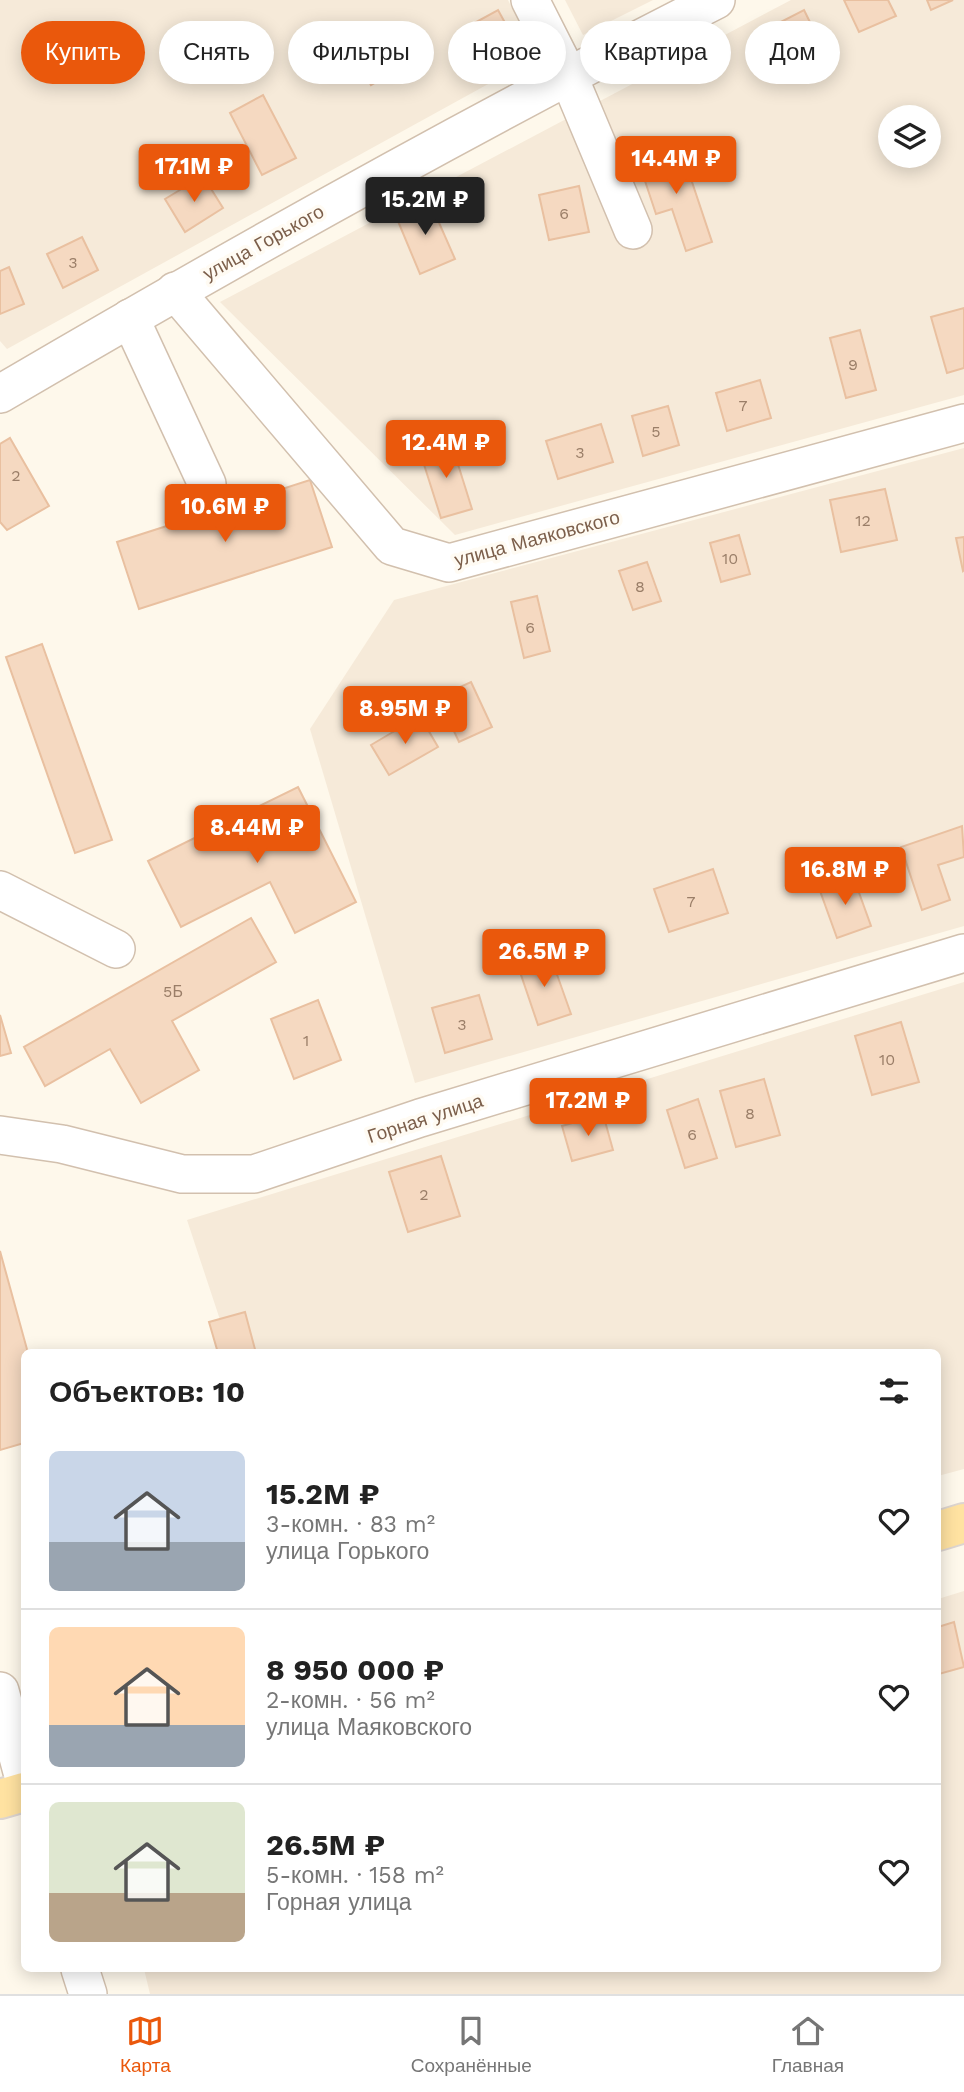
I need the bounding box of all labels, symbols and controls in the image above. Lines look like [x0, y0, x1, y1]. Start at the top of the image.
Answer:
chip: Купить [21, 21, 145, 84]
chip: Снять [159, 21, 274, 84]
chip: Фильтры [288, 21, 434, 84]
chip: Новое [448, 21, 566, 84]
chip: Квартира [580, 21, 731, 84]
chip: Дом [745, 21, 840, 84]
map controls [878, 105, 941, 168]
button: layers [878, 105, 941, 168]
pin: 14.4M ₽ [611, 136, 741, 196]
pin: 17.1M ₽ [129, 144, 259, 204]
text: 14.4M ₽ [631, 145, 721, 172]
text: 17.1M ₽ [155, 153, 233, 180]
pin: 15.2M ₽ [360, 177, 490, 237]
text: 15.2M ₽ [381, 186, 469, 213]
street label: улица Горького [199, 200, 328, 285]
house number: 6 [559, 204, 569, 223]
house number: 3 [68, 253, 78, 272]
house number: 9 [848, 355, 858, 374]
house number: 7 [739, 396, 748, 415]
pin: 12.4M ₽ [381, 420, 511, 480]
house number: 5 [651, 422, 661, 441]
text: 12.4M ₽ [402, 429, 490, 456]
house number: 3 [575, 443, 585, 462]
house number: 2 [11, 466, 21, 485]
pin: 10.6M ₽ [160, 484, 290, 544]
text: 10.6M ₽ [181, 493, 269, 520]
street label: улица Маяковского [452, 505, 622, 572]
house number: 12 [855, 511, 871, 530]
house number: 10 [722, 549, 738, 568]
house number: 8 [635, 577, 645, 596]
house number: 6 [525, 618, 535, 637]
pin: 8.95M ₽ [340, 686, 470, 746]
text: 8.95M ₽ [359, 695, 451, 722]
pin: 8.44M ₽ [192, 806, 322, 865]
text: 8.44M ₽ [210, 814, 304, 841]
pin: 16.8M ₽ [780, 848, 910, 907]
text: 16.8M ₽ [801, 856, 889, 883]
house number: 7 [687, 892, 696, 911]
pin: 26.5M ₽ [479, 930, 609, 989]
text: 26.5M ₽ [498, 938, 590, 965]
house number: 5Б [163, 982, 183, 1001]
house number: 3 [457, 1015, 467, 1034]
house number: 1 [303, 1031, 309, 1050]
house number: 10 [879, 1050, 895, 1069]
pin: 17.2M ₽ [523, 1078, 653, 1138]
text: 17.2M ₽ [546, 1087, 630, 1114]
street label: Горная улица [364, 1089, 486, 1148]
house number: 8 [745, 1104, 755, 1123]
house number: 6 [687, 1125, 697, 1144]
house number: 2 [419, 1185, 429, 1204]
icon: filters [875, 1372, 913, 1410]
text: Объектов: 10 [49, 1374, 245, 1409]
text: 15.2M ₽ [266, 1476, 380, 1511]
icon: home [105, 1479, 189, 1563]
icon: heart [875, 1502, 913, 1540]
text: 3-комн. · 83 m² [266, 1511, 435, 1538]
text: улица Горького [266, 1538, 429, 1565]
text: 8 950 000 ₽ [266, 1652, 444, 1687]
icon: home [105, 1655, 189, 1739]
icon: heart [875, 1678, 913, 1716]
text: 2-комн. · 56 m² [266, 1687, 435, 1714]
text: улица Маяковского [266, 1714, 472, 1741]
text: 26.5M ₽ [266, 1827, 385, 1862]
icon: home [105, 1830, 189, 1914]
icon: heart [875, 1853, 913, 1891]
text: 5-комн. · 158 m² [266, 1862, 444, 1889]
text: Горная улица [266, 1889, 412, 1916]
tab: Карта [120, 2012, 171, 2077]
tab: Сохранённые [411, 2012, 532, 2077]
tab: Главная [772, 2012, 844, 2077]

